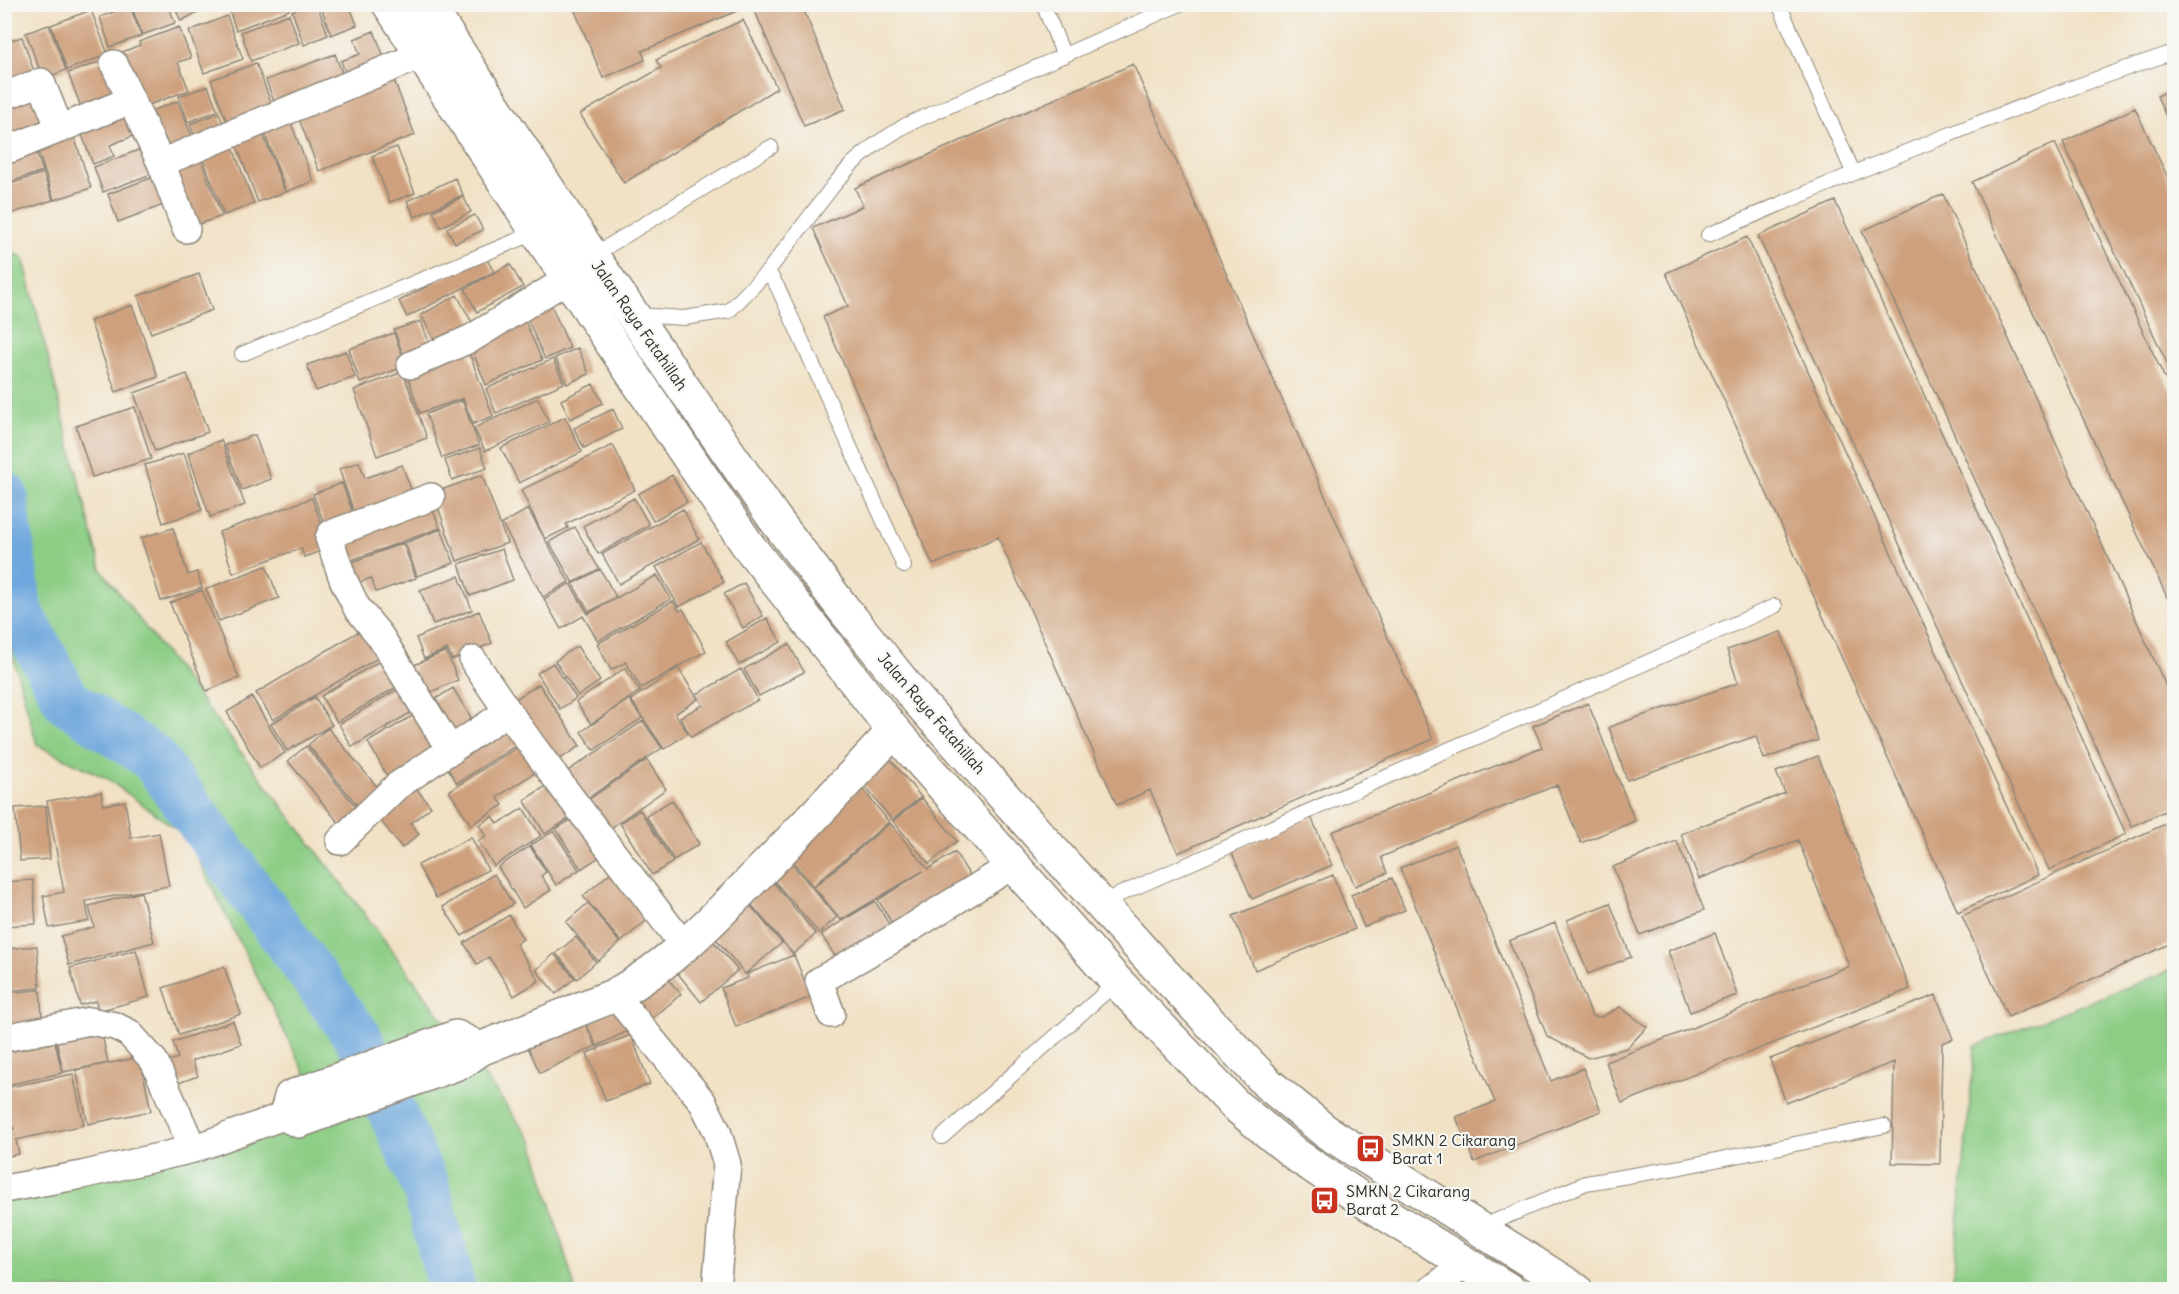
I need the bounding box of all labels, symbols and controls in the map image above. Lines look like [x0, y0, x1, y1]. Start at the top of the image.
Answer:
street label: Jalan Raya Fatahillah [587, 256, 693, 394]
street label: Jalan Raya Fatahillah [874, 648, 990, 778]
place label: SMKN 2 Cikarang Barat 1 [1392, 1130, 1516, 1168]
bus stop icon: SMKN 2 Cikarang Barat 1 [1355, 1133, 1387, 1165]
place label: SMKN 2 Cikarang Barat 2 [1346, 1181, 1470, 1219]
bus stop icon: SMKN 2 Cikarang Barat 2 [1309, 1184, 1341, 1216]

